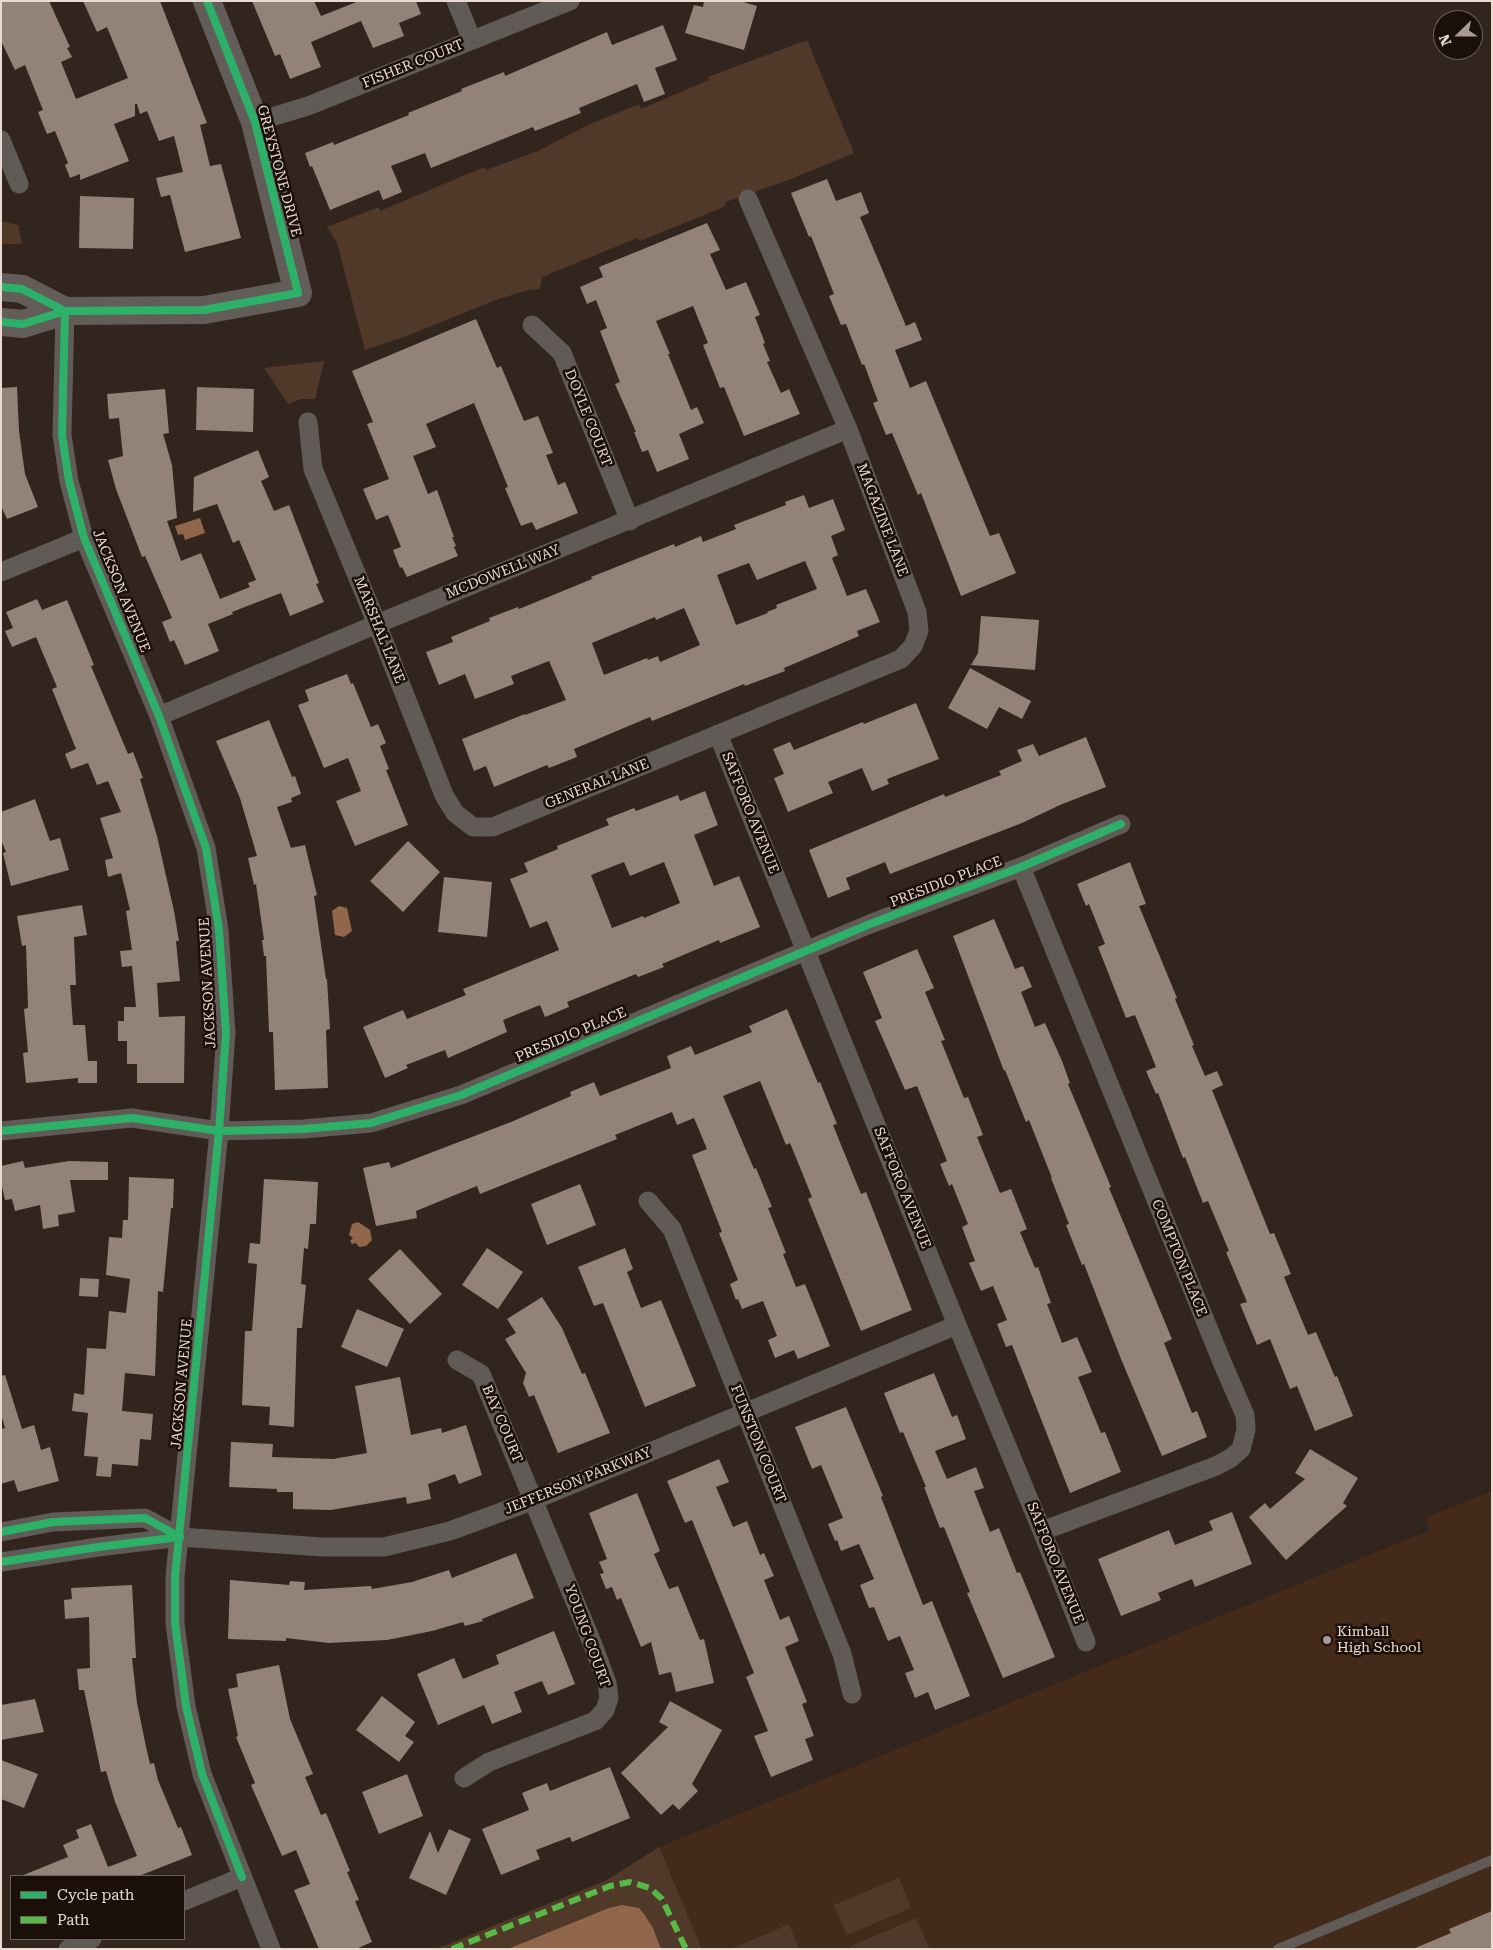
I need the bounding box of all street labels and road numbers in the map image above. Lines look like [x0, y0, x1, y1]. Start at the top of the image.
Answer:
street label: FISHER COURT [360, 36, 466, 92]
street label: GREYSTONE DRIVE [253, 103, 305, 239]
street label: DOYLE COURT [561, 367, 615, 469]
street label: MAGAZINE LANE [853, 461, 911, 579]
street label: JACKSON AVENUE [89, 527, 153, 655]
street label: MCDOWELL WAY [444, 541, 562, 603]
street label: MARSHAL LANE [350, 574, 408, 686]
street label: SAFFORO AVENUE [718, 750, 782, 876]
street label: GENERAL LANE [543, 756, 651, 812]
street label: PRESIDIO PLACE [888, 853, 1004, 911]
street label: JACKSON AVENUE [196, 917, 220, 1049]
street label: PRESIDIO PLACE [513, 1004, 629, 1066]
street label: SAFFORO AVENUE [870, 1125, 934, 1251]
street label: COMPTON PLACE [1148, 1197, 1210, 1319]
street label: JACKSON AVENUE [168, 1318, 196, 1450]
street label: BAY COURT [478, 1383, 526, 1465]
street label: FUNSTON COURT [727, 1383, 789, 1505]
street label: JEFFERSON PARKWAY [502, 1444, 654, 1518]
street label: SAFFORO AVENUE [1023, 1500, 1087, 1626]
street label: YOUNG COURT [561, 1582, 613, 1690]

